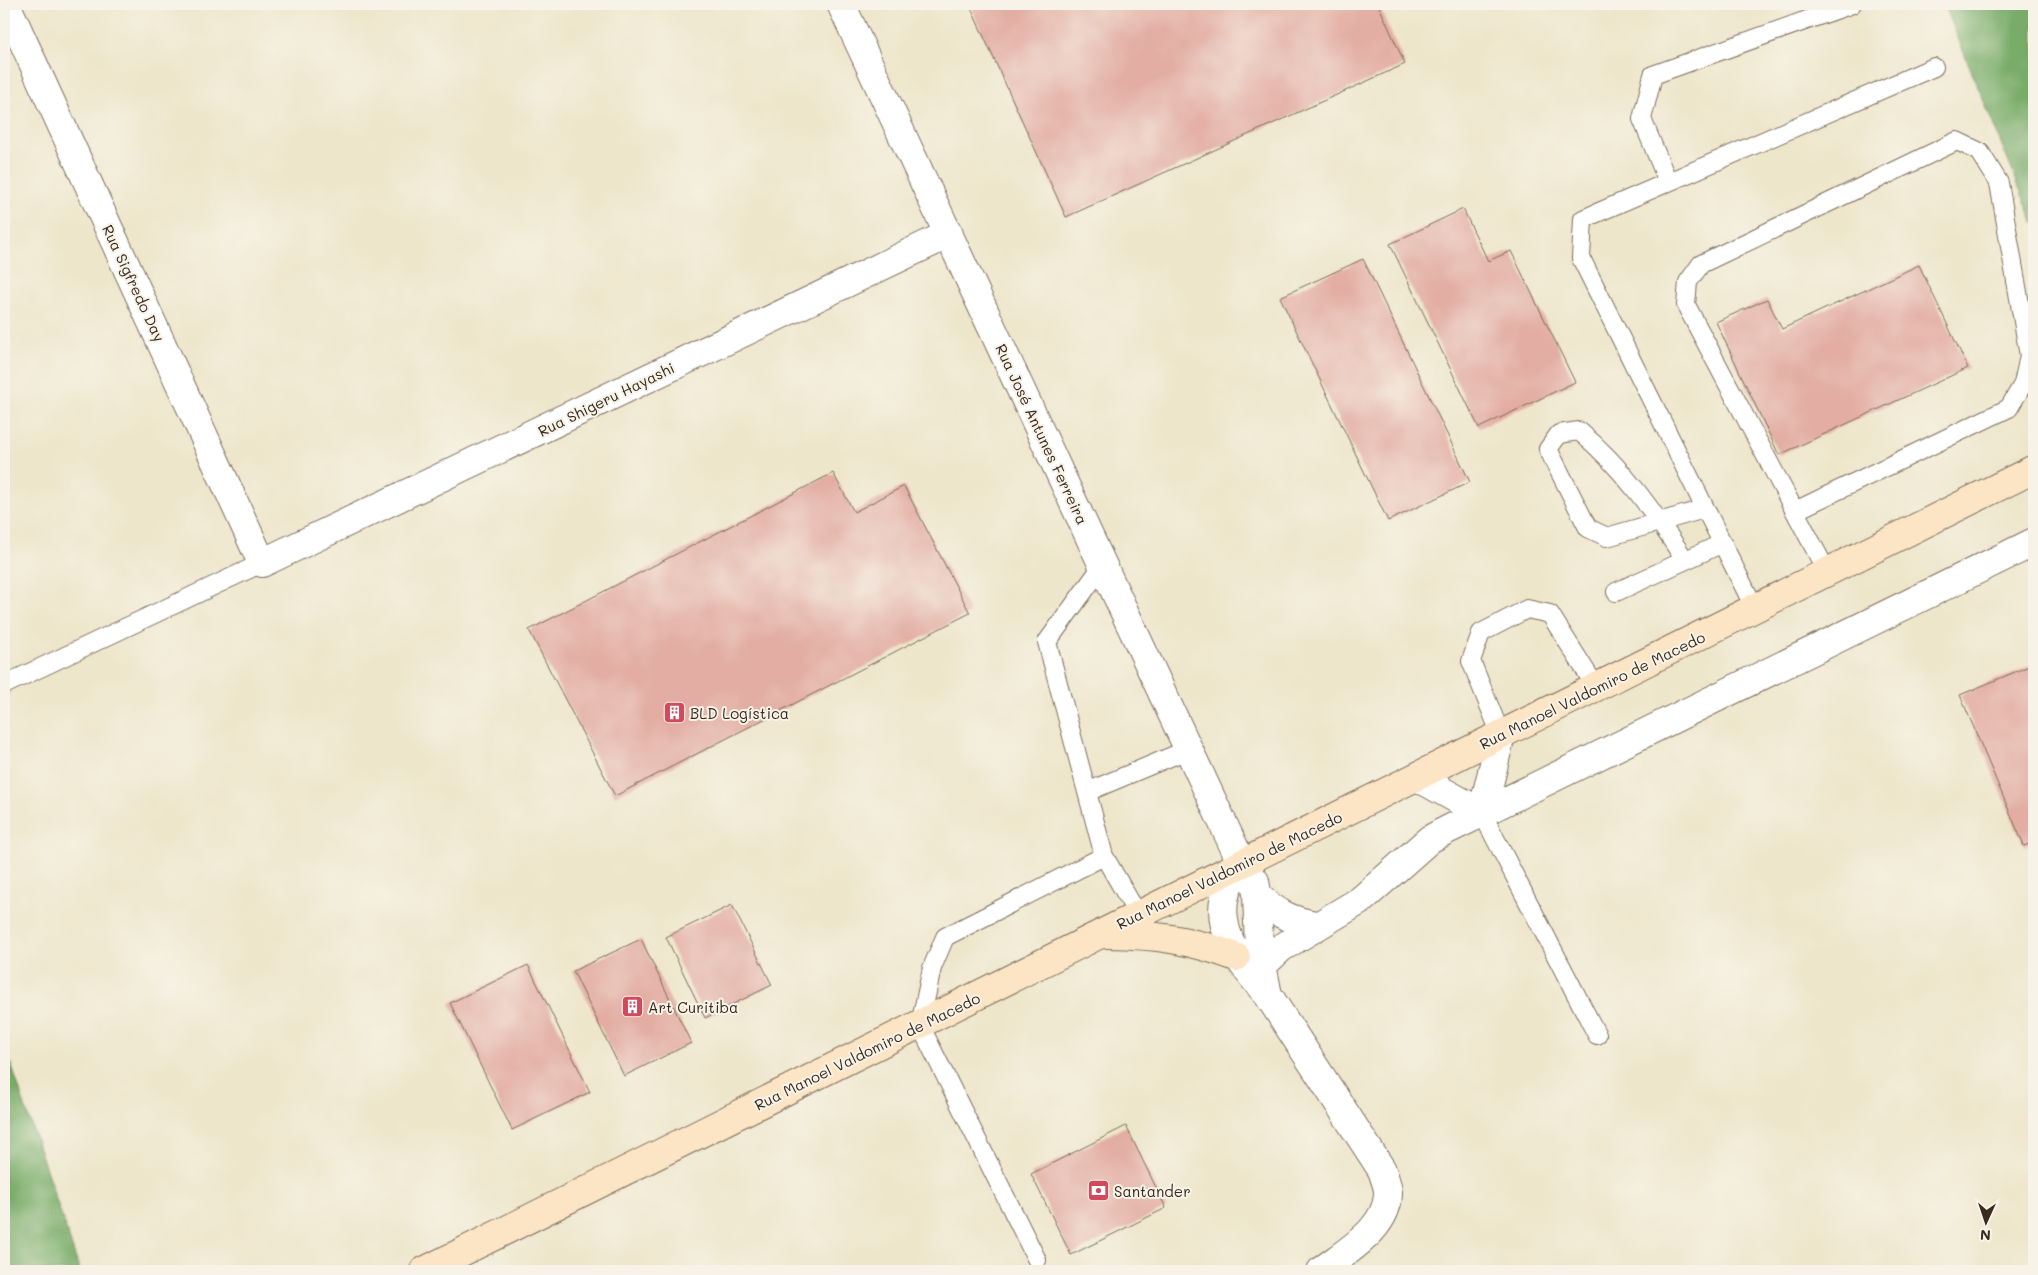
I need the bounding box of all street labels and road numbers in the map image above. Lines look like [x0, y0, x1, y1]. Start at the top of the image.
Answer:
street label: Rua Sigfredo Day [98, 221, 170, 345]
street label: Rua José Antunes Ferreira [991, 340, 1093, 528]
street label: Rua Shigeru Hayashi [534, 357, 678, 441]
street label: Rua Manoel Valdomiro de Macedo [1476, 626, 1708, 753]
street label: Rua Manoel Valdomiro de Macedo [1113, 806, 1345, 933]
street label: Rua Manoel Valdomiro de Macedo [751, 987, 983, 1114]

